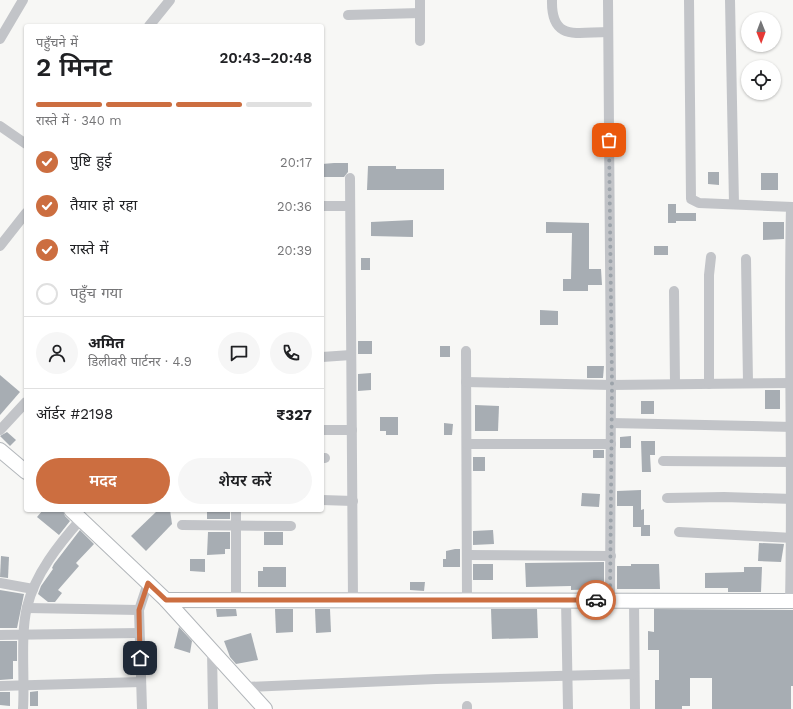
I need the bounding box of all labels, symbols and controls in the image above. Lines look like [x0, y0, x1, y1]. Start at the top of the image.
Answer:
north arrow [741, 12, 781, 52]
map controls [741, 12, 781, 100]
text: पहुँचने में [36, 35, 78, 50]
text: 20:43–20:48 [219, 49, 312, 67]
text: 2 मिनट [36, 52, 112, 82]
button: locate [741, 60, 781, 100]
text: रास्ते में · 340 m [36, 113, 122, 128]
pin [592, 123, 626, 157]
icon: bag [598, 129, 620, 151]
icon: check [36, 151, 58, 173]
text: पुष्टि हुई [70, 152, 112, 170]
text: 20:17 [280, 155, 312, 170]
icon: check [36, 195, 58, 217]
text: तैयार हो रहा [70, 196, 137, 214]
text: 20:36 [277, 199, 312, 214]
icon: check [36, 239, 58, 261]
text: रास्ते में [70, 240, 109, 258]
text: 20:39 [277, 243, 312, 258]
text: पहुँच गया [70, 284, 122, 302]
button: person [36, 332, 78, 374]
button: chat [218, 332, 260, 374]
button: phone [270, 332, 312, 374]
text: अमित [88, 334, 124, 352]
text: डिलीवरी पार्टनर · 4.9 [88, 354, 192, 369]
text: ऑर्डर #2198 [36, 405, 113, 423]
text: ₹327 [276, 406, 312, 424]
button: मदद [36, 458, 170, 504]
button: शेयर करें [178, 458, 312, 504]
courier [576, 580, 616, 620]
icon: car [585, 589, 607, 611]
pin [123, 641, 157, 675]
icon: home [129, 647, 151, 669]

